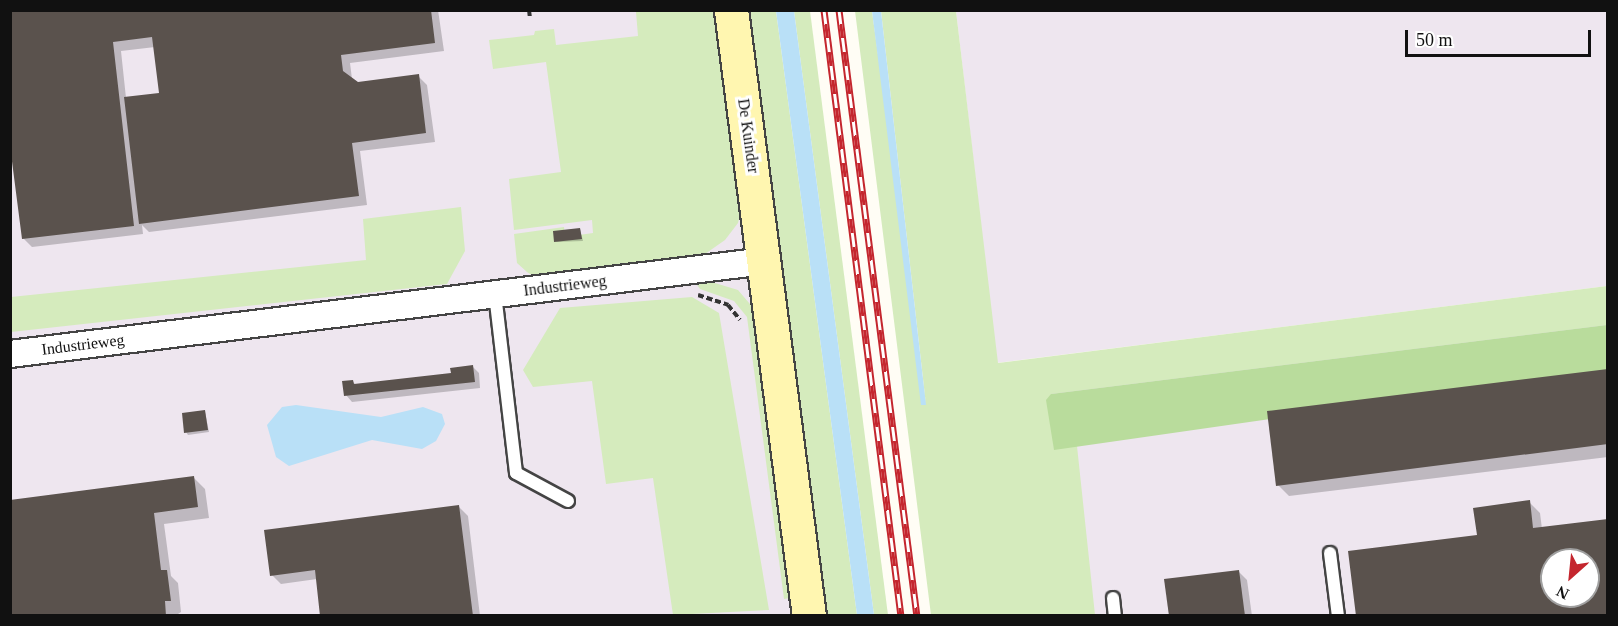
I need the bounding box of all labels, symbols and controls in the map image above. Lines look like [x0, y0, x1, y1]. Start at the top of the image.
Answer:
scale bar [1408, 18, 1594, 56]
text: 50 m [1416, 30, 1453, 50]
street label: De Kuinder [733, 97, 763, 175]
street label: Industrieweg [522, 271, 608, 301]
street label: Industrieweg [40, 330, 126, 360]
north arrow [1540, 548, 1600, 608]
text: N [1553, 583, 1572, 603]

